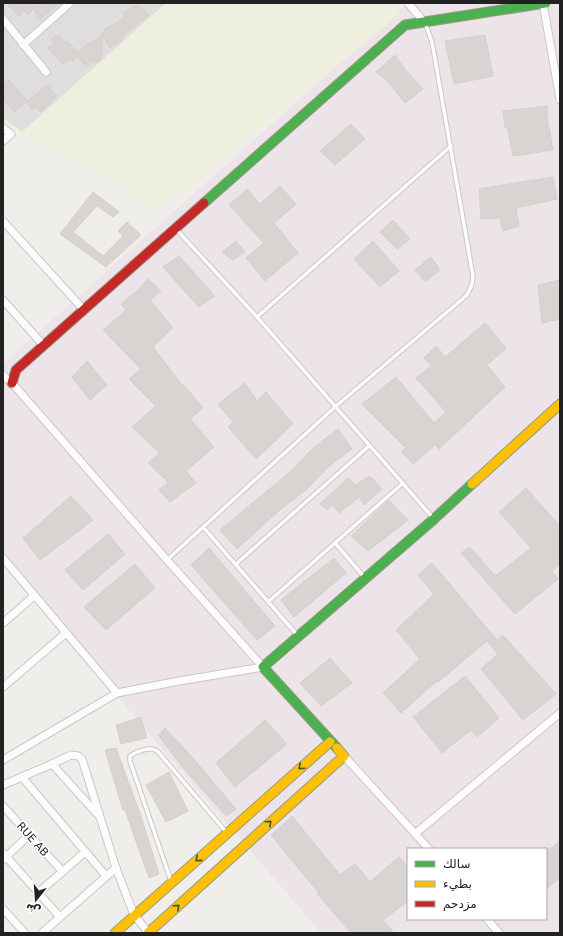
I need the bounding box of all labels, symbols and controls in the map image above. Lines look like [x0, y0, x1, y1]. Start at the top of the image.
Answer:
one-way arrow [299, 763, 306, 770]
street label: RUE AB [14, 820, 51, 859]
one-way arrow [265, 821, 272, 828]
legend [407, 848, 547, 920]
one-way arrow [195, 854, 203, 862]
text: سالك [443, 857, 470, 871]
text: بطيء [443, 877, 472, 891]
north arrow [16, 880, 56, 920]
text: مزدحم [443, 897, 477, 912]
text: ش [24, 901, 42, 918]
one-way arrow [172, 905, 179, 912]

